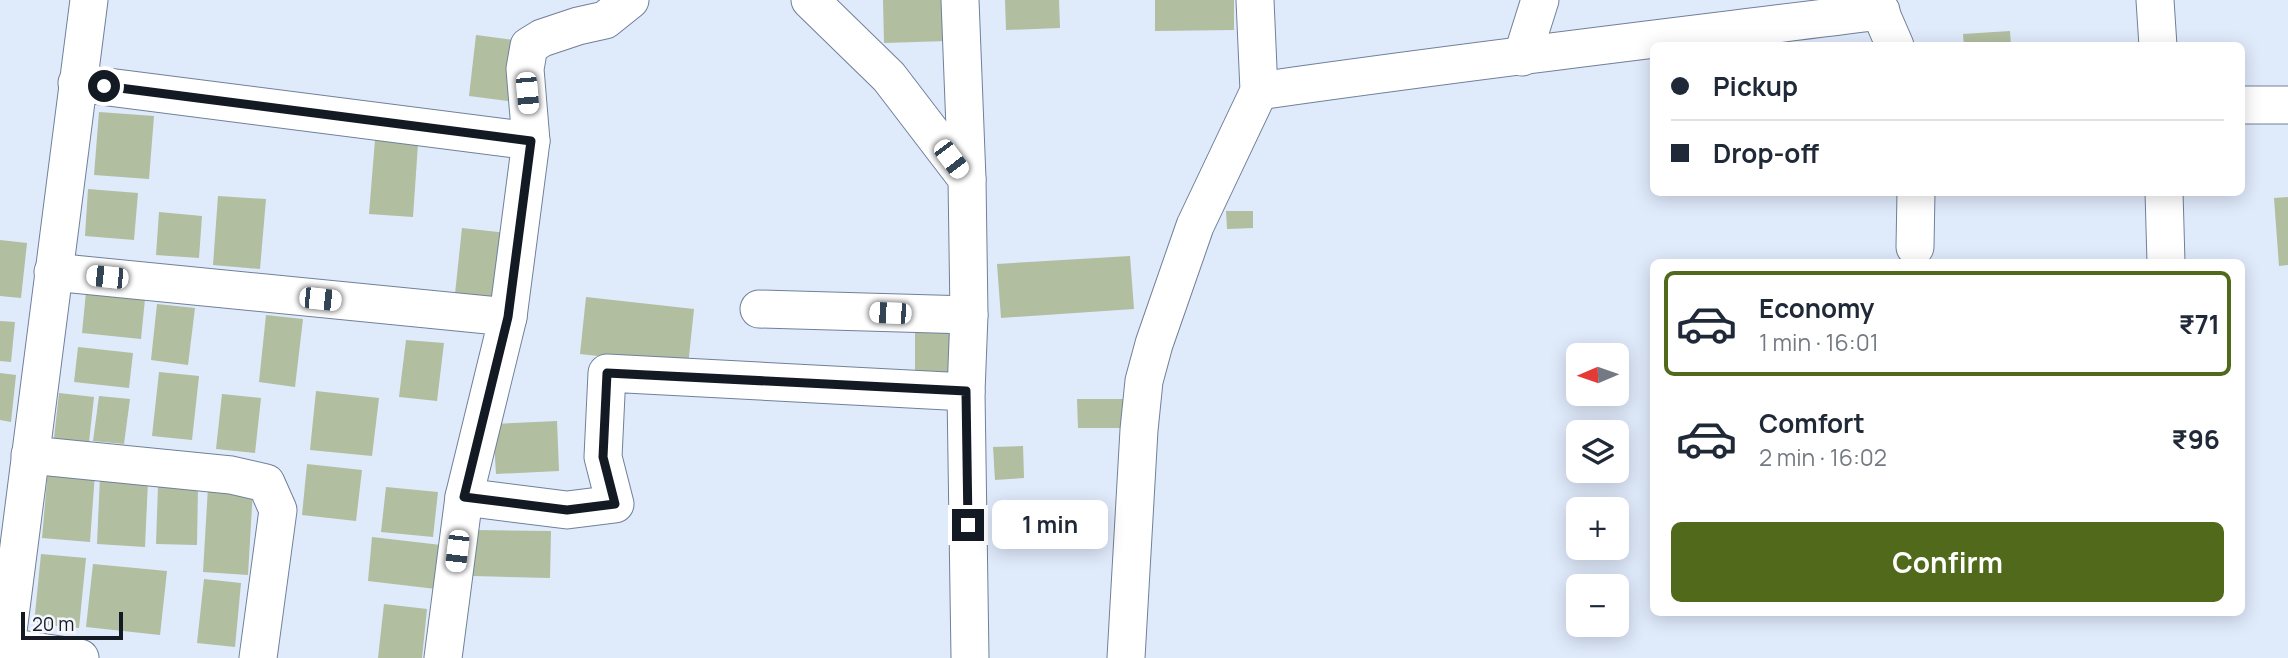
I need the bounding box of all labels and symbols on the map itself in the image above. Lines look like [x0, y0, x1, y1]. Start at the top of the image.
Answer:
route start [88, 70, 120, 102]
car [515, 71, 540, 115]
car [930, 136, 973, 182]
car [86, 264, 129, 290]
car [299, 286, 342, 312]
car [869, 302, 912, 324]
north arrow [1566, 343, 1629, 406]
callout: 1 min [992, 500, 1108, 550]
route end [952, 509, 984, 541]
car [445, 529, 470, 573]
scale bar [21, 609, 122, 641]

